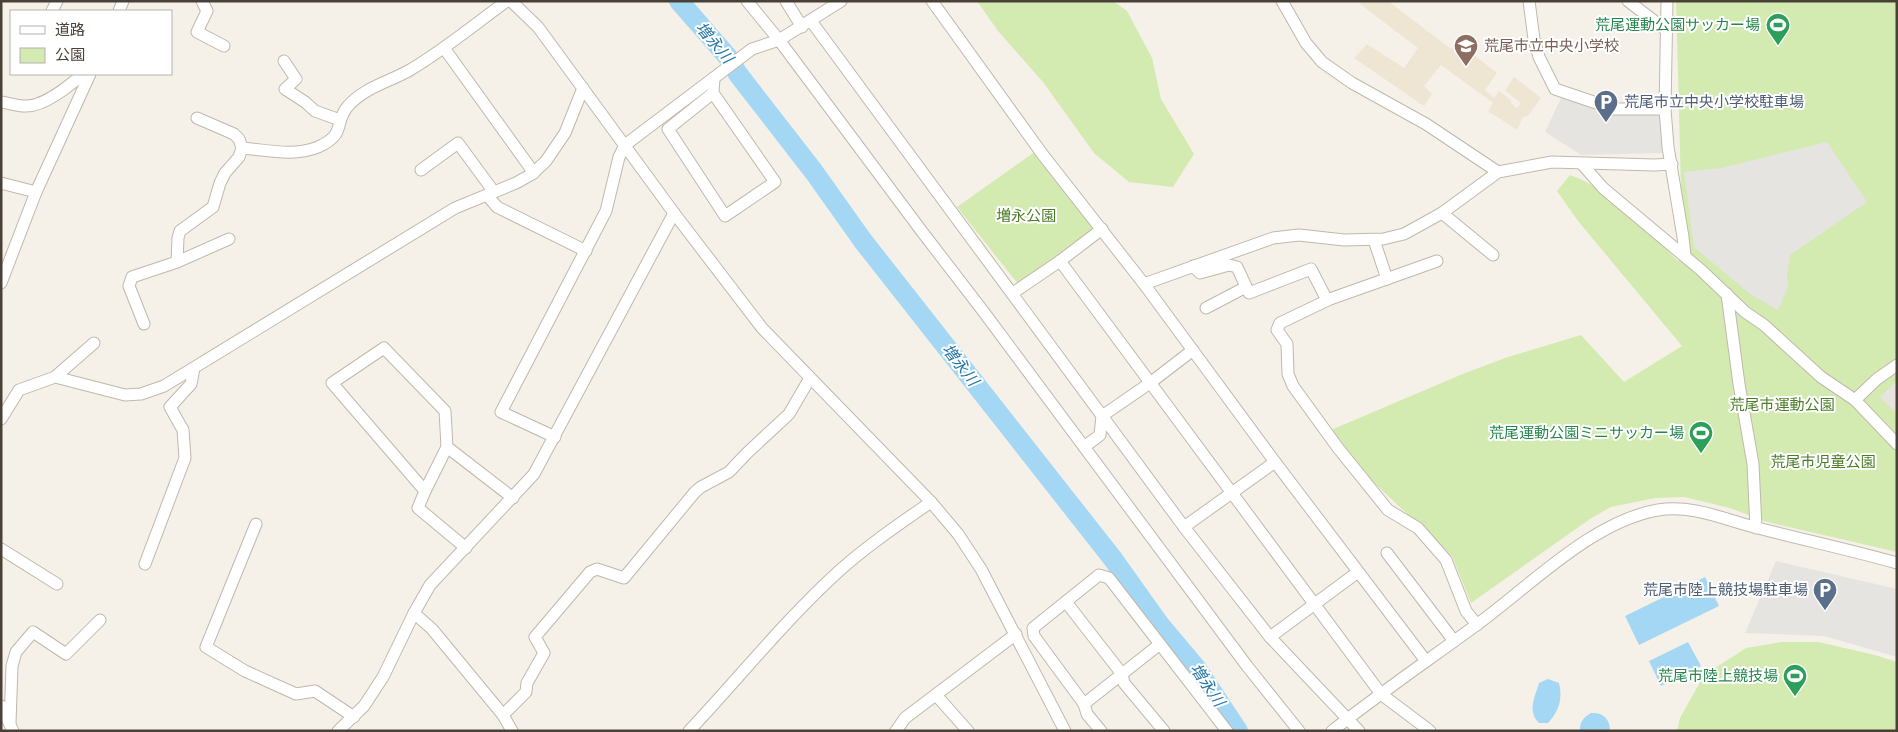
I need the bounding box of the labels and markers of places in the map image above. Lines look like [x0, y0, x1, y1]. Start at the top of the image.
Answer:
sports icon: 荒尾運動公園サッカー場 [1765, 12, 1791, 46]
place label: 荒尾運動公園サッカー場 [1595, 17, 1760, 33]
school or university icon: 荒尾市立中央小学校 [1453, 33, 1479, 67]
place label: 荒尾市立中央小学校 [1484, 38, 1619, 54]
parking icon: 荒尾市立中央小学校駐車場 [1593, 89, 1619, 123]
place label: 荒尾市立中央小学校駐車場 [1624, 94, 1804, 110]
sports icon: 荒尾運動公園ミニサッカー場 [1688, 420, 1714, 454]
place label: 荒尾運動公園ミニサッカー場 [1489, 425, 1684, 441]
parking icon: 荒尾市陸上競技場駐車場 [1812, 577, 1838, 611]
place label: 荒尾市陸上競技場駐車場 [1643, 582, 1808, 598]
sports icon: 荒尾市陸上競技場 [1782, 663, 1808, 697]
place label: 荒尾市陸上競技場 [1658, 668, 1778, 684]

